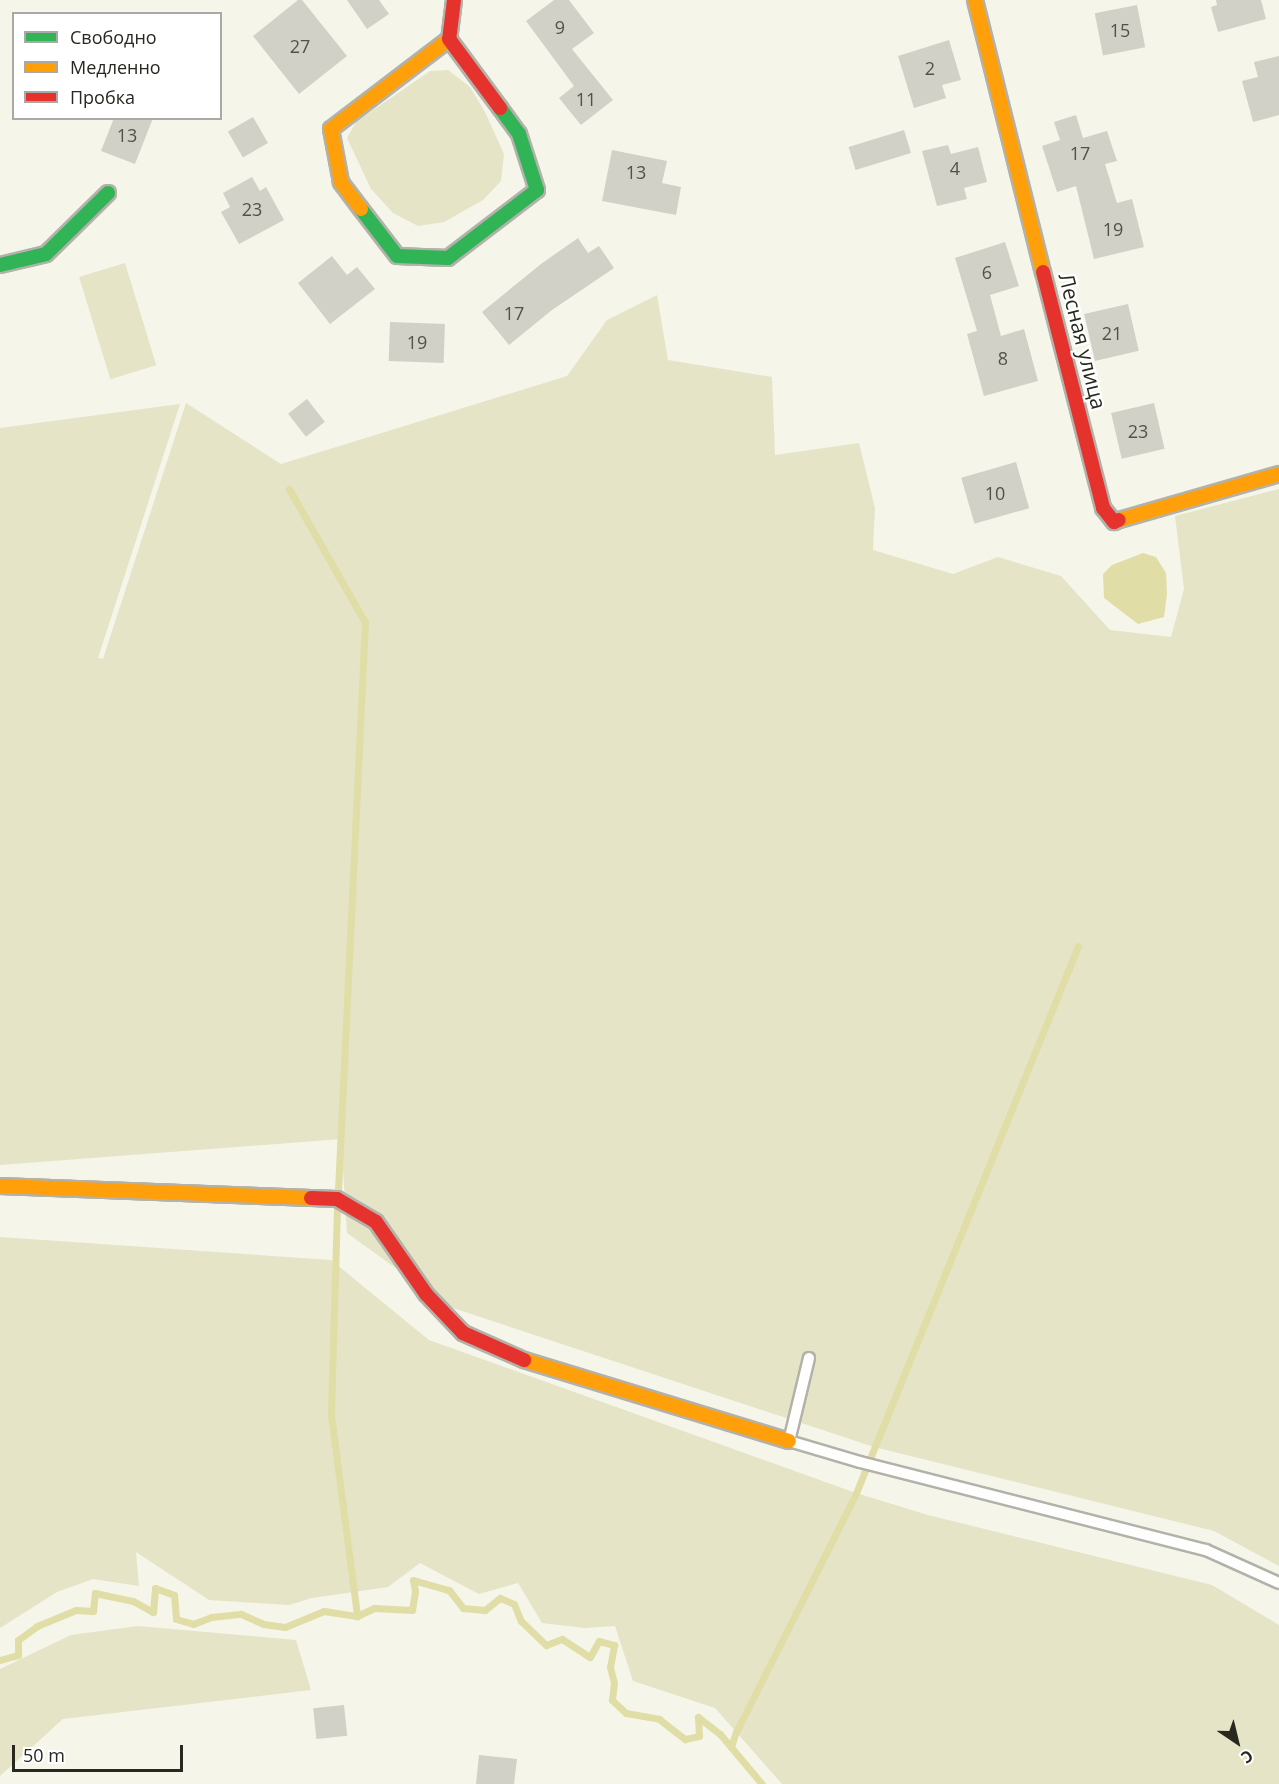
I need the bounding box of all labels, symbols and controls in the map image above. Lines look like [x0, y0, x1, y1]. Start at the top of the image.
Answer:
legend [12, 12, 222, 120]
house number: 9 [555, 16, 565, 38]
house number: 15 [1110, 19, 1130, 41]
text: Свободно [70, 25, 157, 49]
house number: 27 [290, 35, 310, 57]
text: Медленно [70, 55, 161, 79]
house number: 2 [925, 57, 935, 79]
text: Пробка [70, 85, 135, 109]
house number: 11 [576, 88, 596, 110]
house number: 13 [117, 124, 137, 146]
house number: 17 [1070, 142, 1090, 164]
house number: 4 [950, 157, 960, 179]
house number: 13 [626, 161, 646, 183]
house number: 23 [242, 198, 262, 220]
house number: 19 [1103, 218, 1123, 240]
house number: 6 [982, 261, 992, 283]
street label: Лесная улица [1054, 270, 1112, 412]
house number: 17 [504, 302, 524, 324]
house number: 21 [1102, 322, 1122, 344]
house number: 19 [407, 331, 427, 353]
house number: 8 [998, 347, 1008, 369]
house number: 23 [1128, 420, 1148, 442]
house number: 10 [985, 482, 1005, 504]
north arrow [1207, 1712, 1267, 1772]
scale bar [15, 1733, 186, 1771]
text: 50 m [23, 1743, 65, 1767]
text: С [1237, 1745, 1258, 1769]

